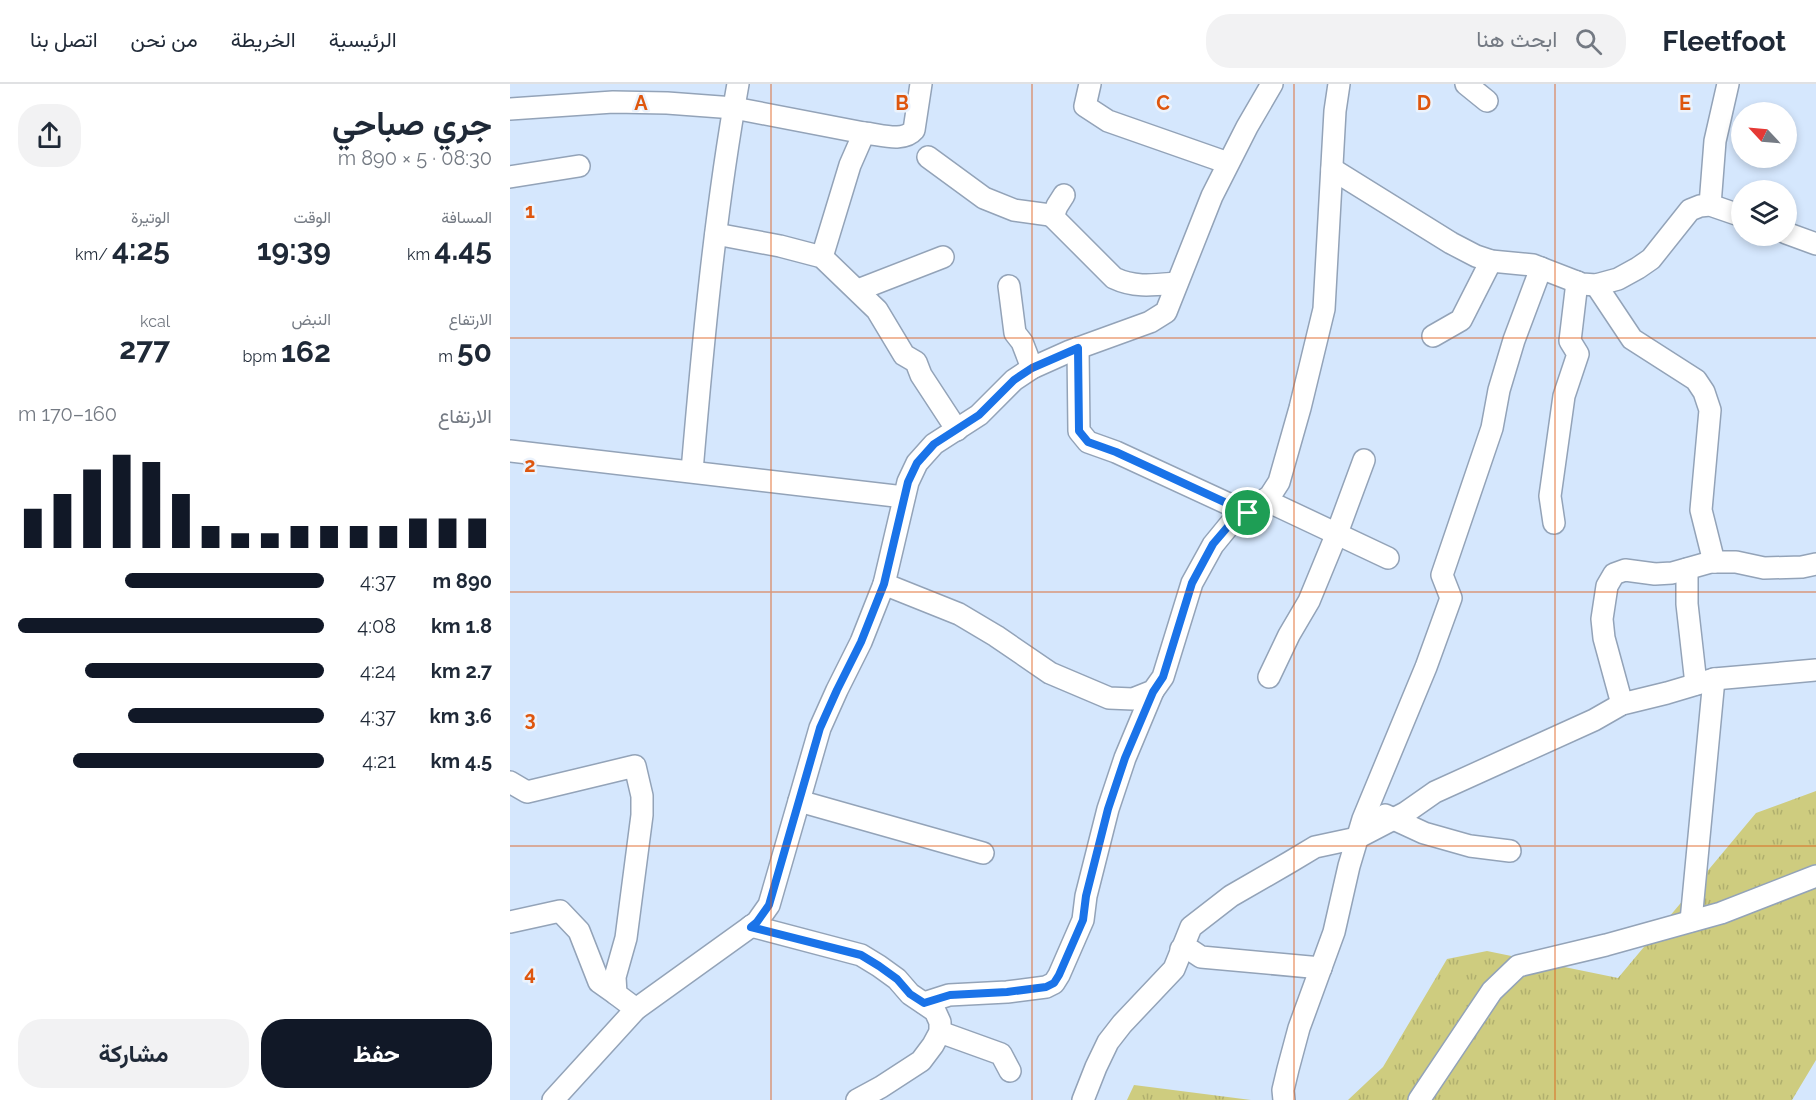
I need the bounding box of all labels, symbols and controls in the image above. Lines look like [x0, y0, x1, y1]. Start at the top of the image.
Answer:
search box [1206, 14, 1626, 68]
icon: search [1572, 25, 1605, 58]
text: Fleetfoot [1662, 25, 1786, 58]
text: ابحث هنا [1476, 26, 1557, 52]
text: اتصل بنا [30, 27, 98, 52]
text: من نحن [131, 27, 198, 52]
text: الخريطة [231, 27, 296, 52]
text: الرئيسية [329, 27, 397, 52]
text: A [634, 91, 648, 115]
text: B [895, 91, 909, 115]
text: C [1156, 91, 1170, 115]
text: D [1417, 91, 1431, 115]
text: E [1679, 91, 1691, 115]
north arrow [1731, 102, 1797, 168]
map controls [1731, 102, 1797, 246]
button: share [18, 104, 81, 167]
text: جري صباحي [332, 104, 492, 143]
text: 08:30 · 5 × 890 m [338, 146, 492, 170]
button: layers [1731, 180, 1797, 246]
text: 1 [525, 199, 535, 223]
text: الوتيرة [131, 208, 170, 227]
text: الوقت [293, 208, 331, 227]
text: المسافة [441, 208, 492, 227]
text: 4:25 [112, 232, 170, 267]
text: 19:39 [257, 232, 331, 267]
text: 4.45 [434, 232, 492, 267]
text: /km [75, 245, 112, 264]
text: km [407, 245, 434, 264]
text: النبض [291, 310, 331, 329]
text: الارتفاع [449, 310, 492, 329]
text: kcal [140, 312, 170, 331]
text: 277 [119, 331, 170, 366]
text: 162 [281, 334, 331, 369]
text: 50 [457, 334, 492, 369]
text: bpm [243, 347, 281, 366]
text: m [438, 347, 457, 366]
text: 160–170 m [18, 402, 117, 426]
text: الارتفاع [438, 404, 492, 428]
text: 2 [524, 453, 536, 477]
pin [1222, 487, 1273, 538]
icon: arrive [1231, 496, 1264, 529]
text: 4:37 [360, 569, 396, 593]
text: 890 m [432, 569, 492, 593]
text: 4:08 [357, 614, 396, 638]
text: 1.8 km [431, 614, 492, 638]
text: 4:24 [360, 659, 396, 683]
text: 2.7 km [431, 659, 492, 683]
text: 4:37 [360, 704, 396, 728]
text: 3.6 km [430, 704, 492, 728]
text: 3 [524, 707, 536, 731]
text: 4:21 [362, 749, 396, 773]
text: 4.5 km [430, 749, 492, 773]
text: 4 [524, 961, 536, 985]
button: مشاركة [18, 1019, 249, 1088]
button: حفظ [261, 1019, 492, 1088]

